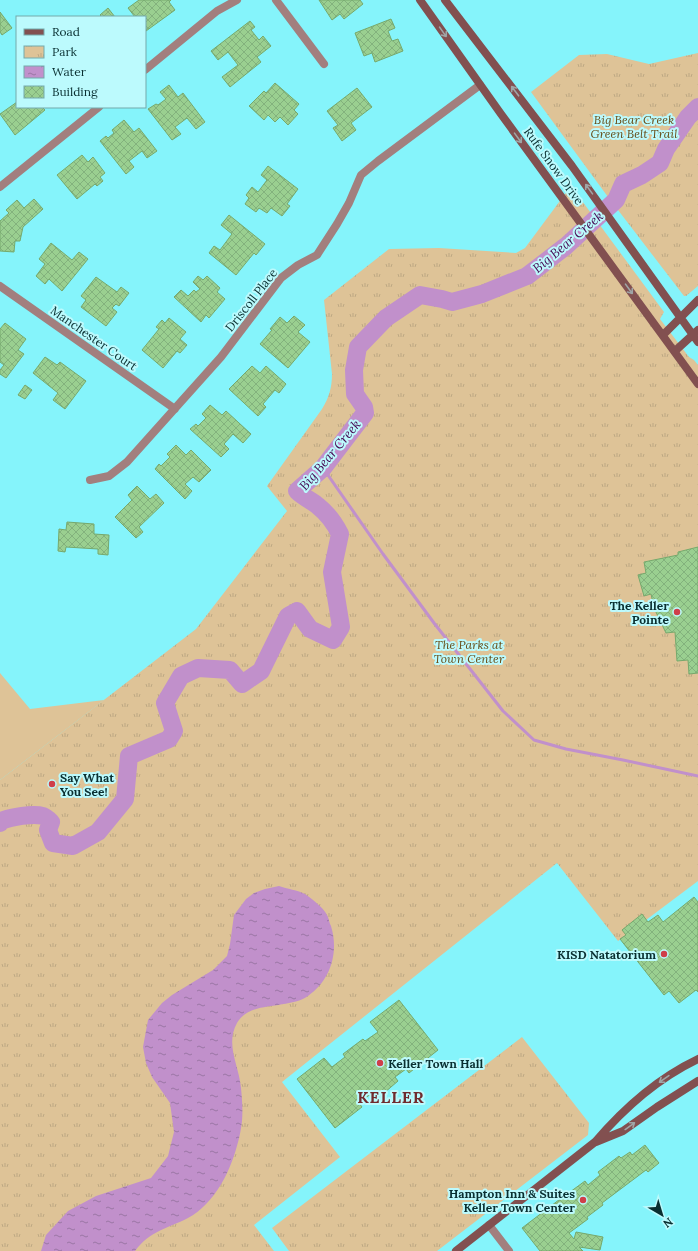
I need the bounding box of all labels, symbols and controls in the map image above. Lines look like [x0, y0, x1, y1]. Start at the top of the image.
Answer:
legend [16, 16, 146, 108]
text: Road [52, 24, 80, 39]
one-way arrow [438, 26, 447, 37]
text: Park [52, 44, 78, 59]
text: Water [52, 64, 87, 79]
text: Building [52, 84, 98, 99]
one-way arrow [510, 85, 519, 96]
park label: Big Bear Creek Green Belt Trail [590, 112, 678, 141]
street label: Rufe Snow Drive [521, 124, 587, 208]
one-way arrow [514, 132, 522, 143]
one-way arrow [585, 183, 593, 194]
water label: Big Bear Creek [529, 207, 607, 276]
street label: Driscoll Place [222, 265, 280, 334]
one-way arrow [625, 283, 633, 294]
street label: Manchester Court [48, 303, 140, 374]
water label: Big Bear Creek [296, 416, 365, 494]
place label: The Keller Pointe [610, 598, 670, 627]
marker: The Keller Pointe [672, 607, 682, 617]
park label: The Parks at Town Center [434, 637, 505, 666]
place label: Say What You See! [60, 770, 115, 799]
marker: Say What You See! [47, 779, 57, 789]
place label: KISD Natatorium [557, 947, 656, 962]
marker: KISD Natatorium [659, 949, 669, 959]
place label: Keller Town Hall [388, 1056, 484, 1071]
marker: Keller Town Hall [375, 1058, 385, 1068]
one-way arrow [659, 1074, 670, 1083]
district label: KELLER [357, 1087, 425, 1107]
one-way arrow [625, 1122, 636, 1130]
place label: Hampton Inn & Suites Keller Town Center [449, 1186, 575, 1215]
marker: Hampton Inn & Suites Keller Town Center [578, 1195, 588, 1205]
north arrow [642, 1195, 682, 1235]
text: N [660, 1215, 676, 1231]

